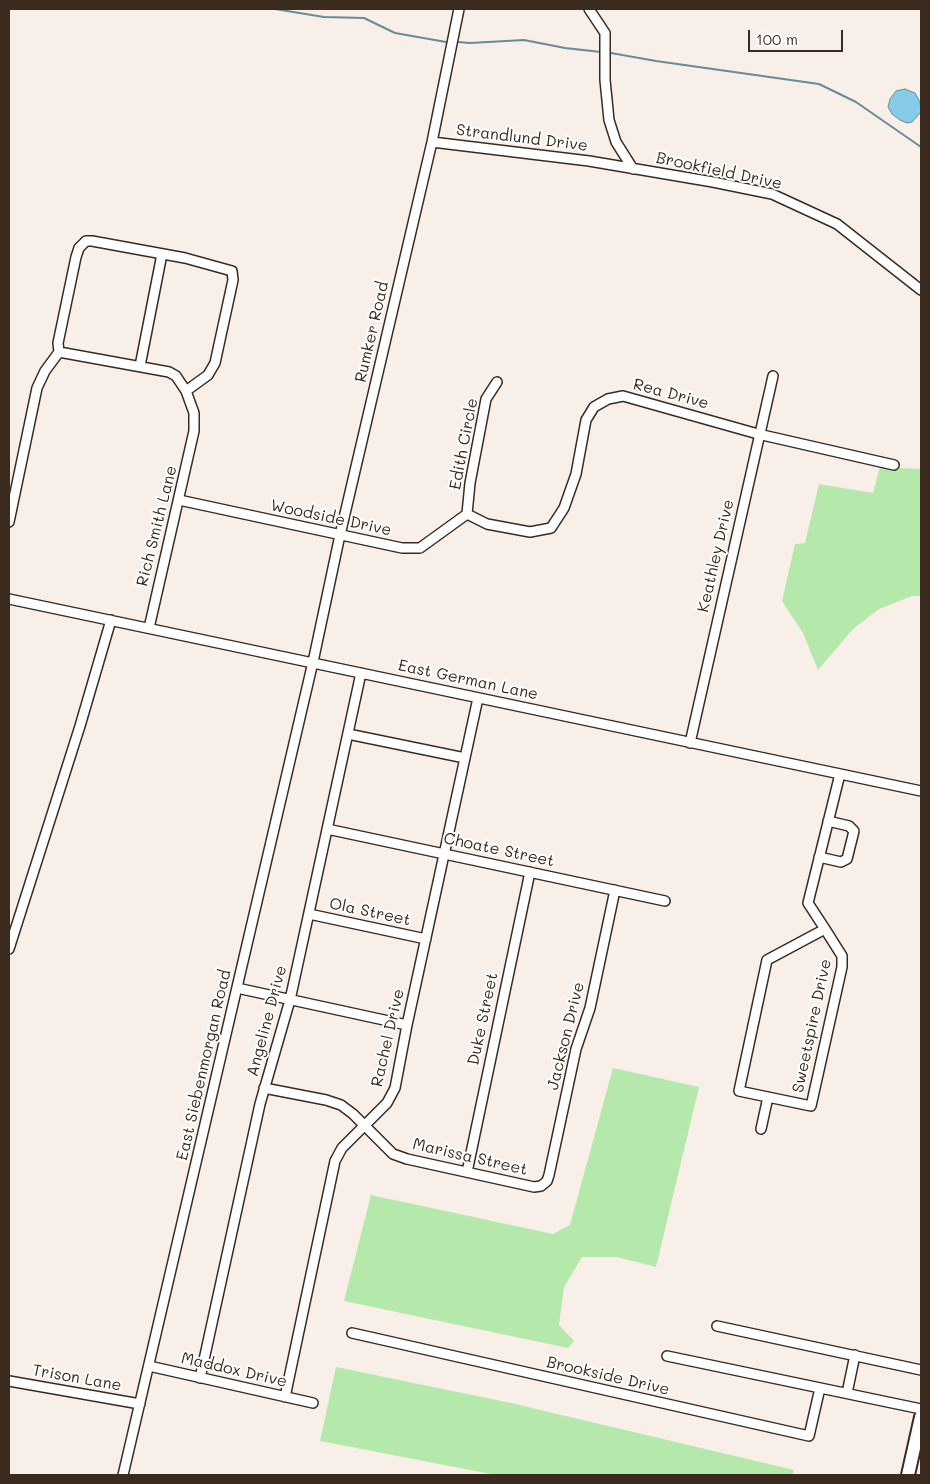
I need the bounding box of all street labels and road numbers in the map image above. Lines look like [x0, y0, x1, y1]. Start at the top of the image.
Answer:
street label: Strandlund Drive [455, 120, 589, 156]
street label: Brookfield Drive [654, 148, 784, 194]
street label: Rumker Road [351, 280, 393, 384]
street label: Rea Drive [631, 375, 711, 413]
street label: Edith Circle [446, 396, 482, 492]
street label: Rich Smith Lane [133, 464, 181, 588]
street label: Woodside Drive [269, 496, 393, 540]
street label: Keathley Drive [694, 498, 738, 614]
street label: East German Lane [396, 656, 540, 704]
street label: Choate Street [442, 829, 556, 871]
street label: Ola Street [328, 894, 412, 930]
street label: Sweetspire Drive [788, 957, 836, 1095]
street label: Angeline Drive [243, 963, 291, 1079]
street label: East Siebenmorgan Road [173, 968, 235, 1162]
street label: Duke Street [464, 971, 502, 1067]
street label: Jackson Drive [543, 980, 589, 1092]
street label: Rachel Drive [367, 987, 409, 1089]
street label: Marissa Street [411, 1134, 529, 1180]
street label: Maddox Drive [179, 1348, 289, 1392]
street label: Brookside Drive [545, 1353, 671, 1399]
street label: Trison Lane [31, 1361, 123, 1395]

